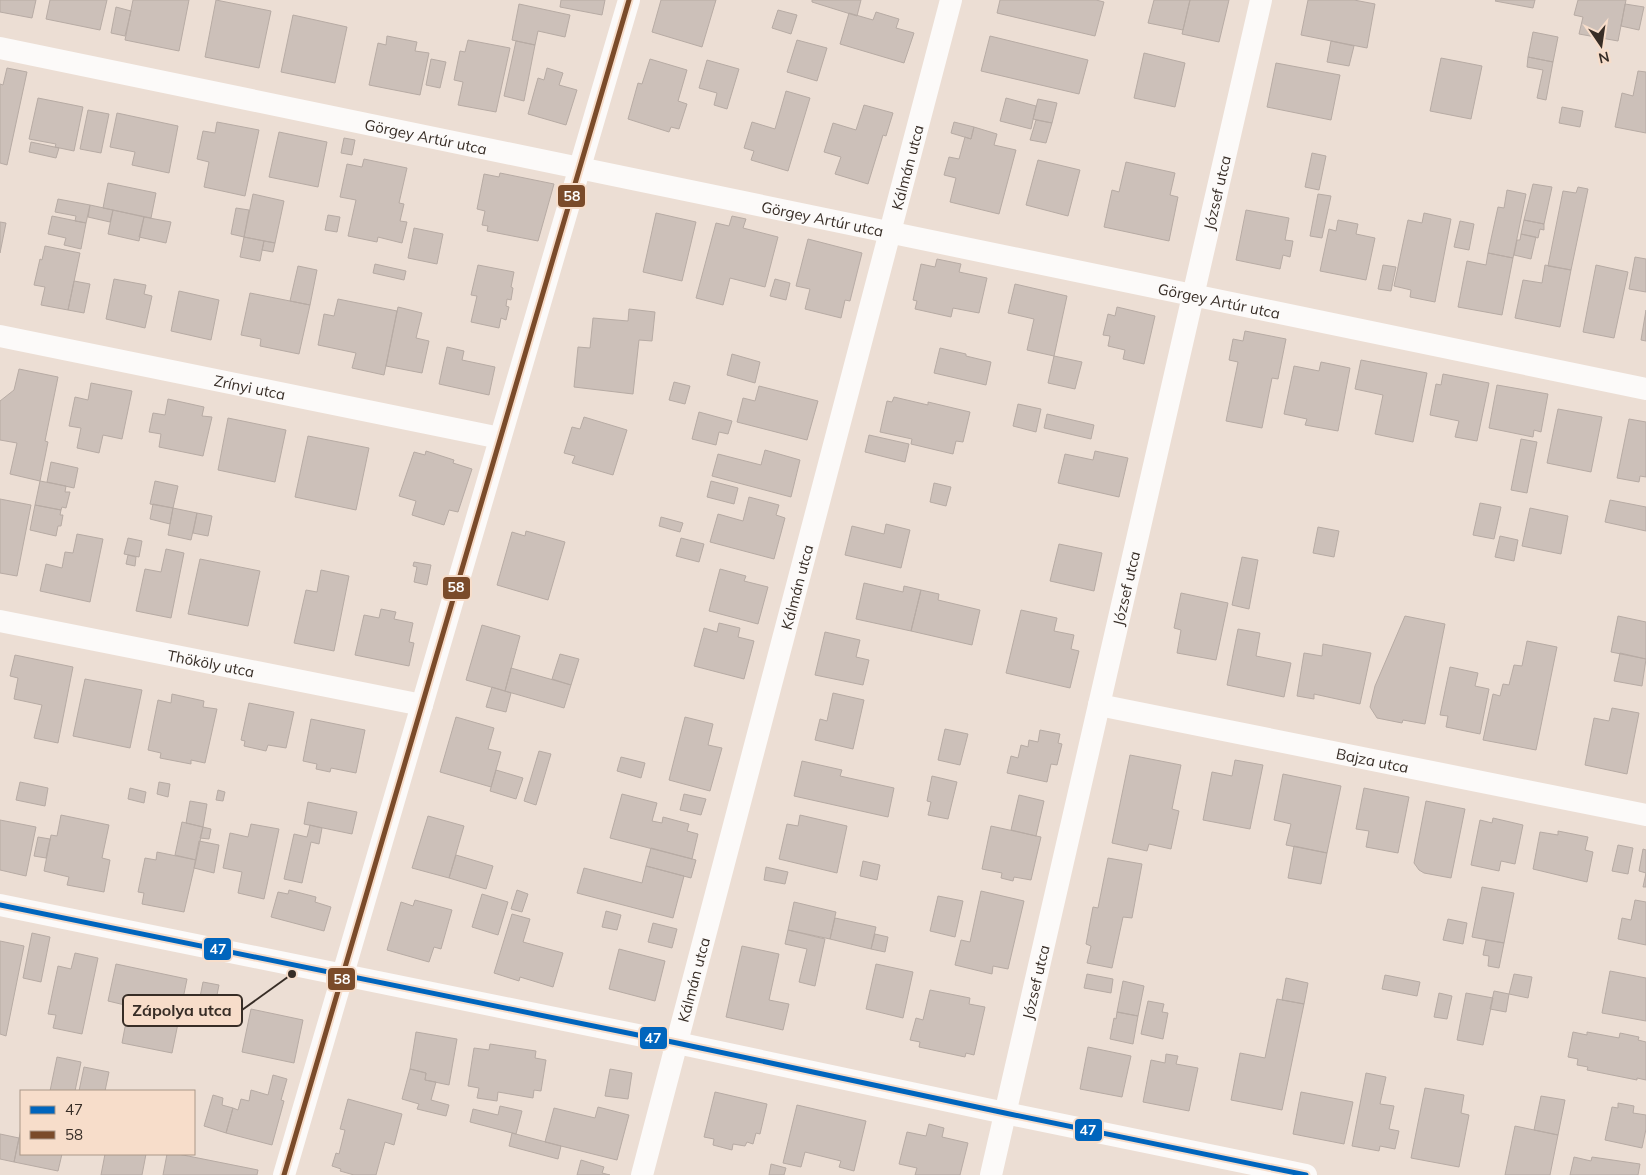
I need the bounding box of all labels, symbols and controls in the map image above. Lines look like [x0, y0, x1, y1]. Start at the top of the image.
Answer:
north arrow [1576, 20, 1626, 70]
text: N [1597, 48, 1611, 68]
street label: Görgey Artúr utca [363, 114, 489, 158]
street label: Kálmán utca [887, 123, 927, 212]
street label: József utca [1199, 153, 1235, 232]
line badge: 58 [557, 184, 586, 208]
text: 58 [564, 187, 580, 205]
street label: Görgey Artúr utca [760, 196, 885, 240]
street label: Görgey Artúr utca [1156, 279, 1282, 322]
street label: Zrínyi utca [212, 370, 287, 404]
street label: Kálmán utca [776, 542, 817, 632]
street label: József utca [1108, 549, 1144, 627]
line badge: 58 [442, 576, 471, 600]
text: 58 [448, 578, 464, 596]
street label: Thököly utca [166, 645, 256, 681]
street label: Bajza utca [1335, 743, 1411, 777]
street label: Kálmán utca [673, 935, 714, 1024]
line badge: 47 [203, 937, 232, 961]
text: 47 [210, 940, 226, 958]
street label: József utca [1018, 943, 1053, 1021]
line badge: 58 [327, 967, 356, 991]
text: 58 [334, 970, 350, 988]
callout: Zápolya utca [123, 995, 242, 1026]
text: Zápolya utca [132, 1000, 232, 1020]
line badge: 47 [639, 1026, 668, 1050]
text: 47 [645, 1029, 661, 1047]
legend [20, 1090, 195, 1155]
text: 47 [65, 1100, 83, 1119]
line badge: 47 [1074, 1118, 1103, 1142]
text: 47 [1080, 1121, 1096, 1139]
text: 58 [65, 1125, 83, 1144]

